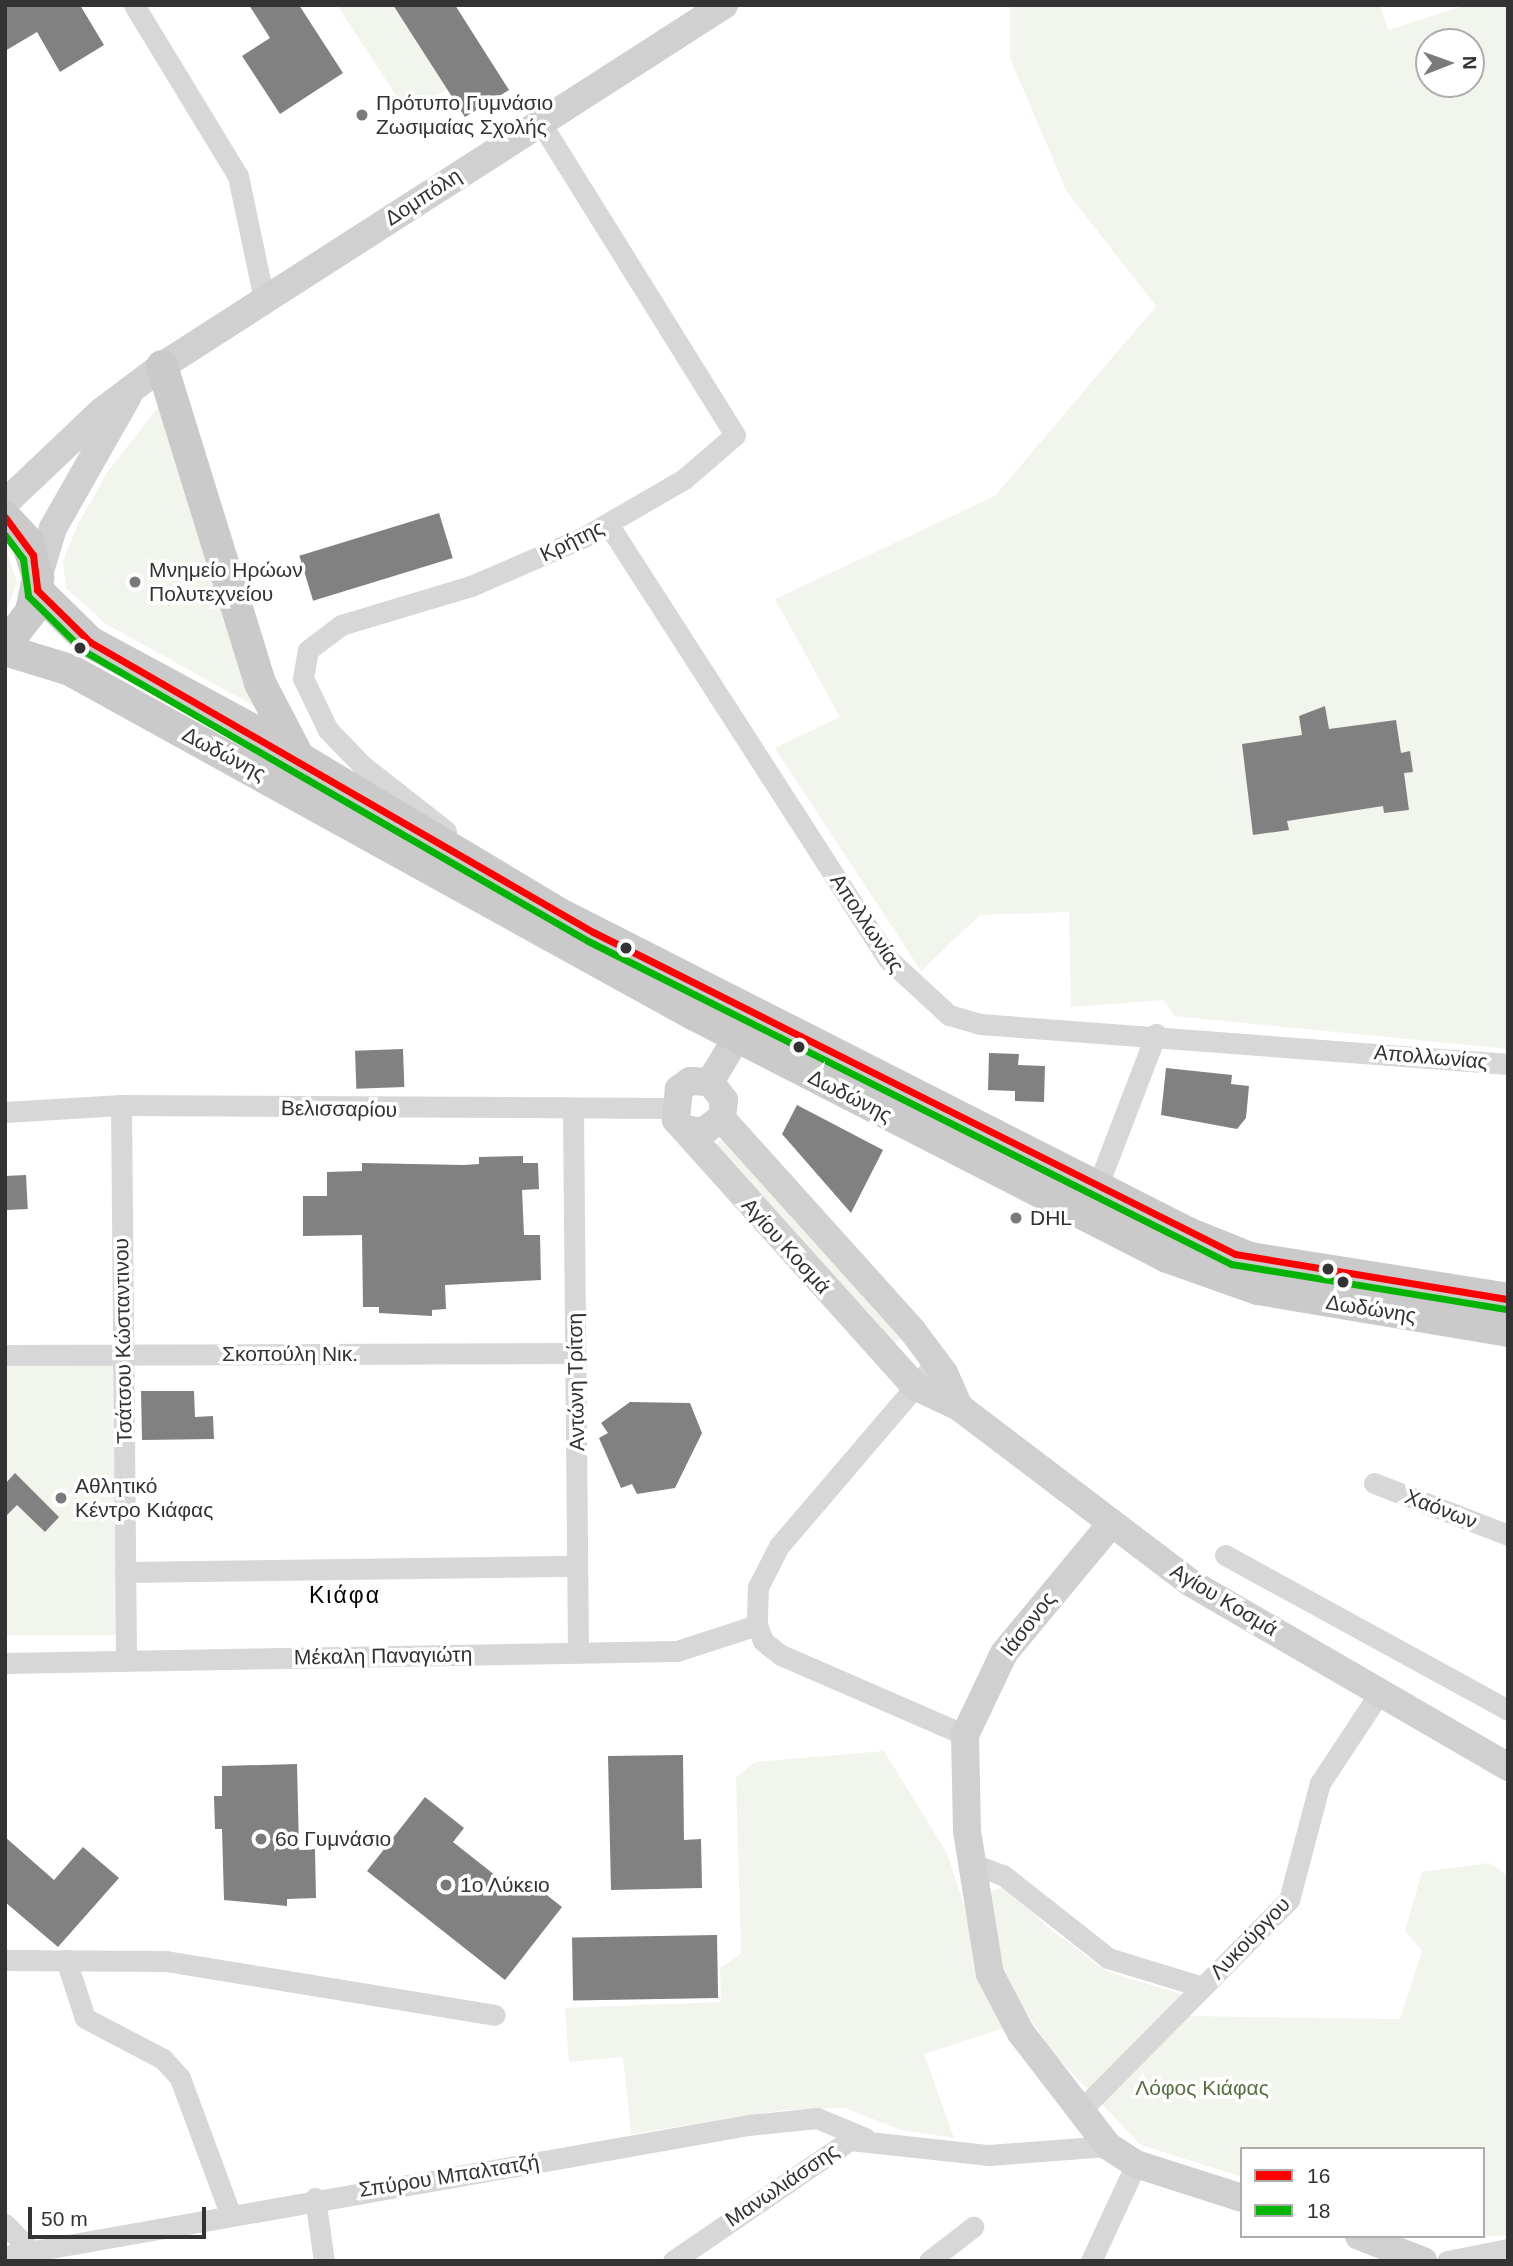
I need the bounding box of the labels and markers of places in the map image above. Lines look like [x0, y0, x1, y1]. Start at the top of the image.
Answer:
place label: Πρότυπο Γυμνάσιο Ζωσιμαίας Σχολής [376, 90, 553, 140]
marker: Πρότυπο Γυμνάσιο Ζωσιμαίας Σχολής [354, 107, 370, 123]
place label: Μνημείο Ηρώων Πολυτεχνείου [149, 557, 303, 607]
marker: Μνημείο Ηρώων Πολυτεχνείου [127, 574, 143, 590]
unlabelled marker [73, 641, 87, 655]
unlabelled marker [619, 941, 633, 955]
unlabelled marker [792, 1040, 806, 1054]
place label: DHL [1030, 1205, 1072, 1231]
marker: DHL [1008, 1210, 1024, 1226]
unlabelled marker [1321, 1262, 1335, 1276]
unlabelled marker [1336, 1275, 1350, 1289]
place label: Αθλητικό Κέντρο Κιάφας [75, 1473, 213, 1523]
marker: Αθλητικό Κέντρο Κιάφας [53, 1490, 69, 1506]
place label: 6ο Γυμνάσιο [275, 1826, 391, 1852]
marker: 6ο Γυμνάσιο [253, 1831, 269, 1847]
place label: 1ο Λύκειο [460, 1872, 551, 1898]
marker: 1ο Λύκειο [438, 1877, 454, 1893]

